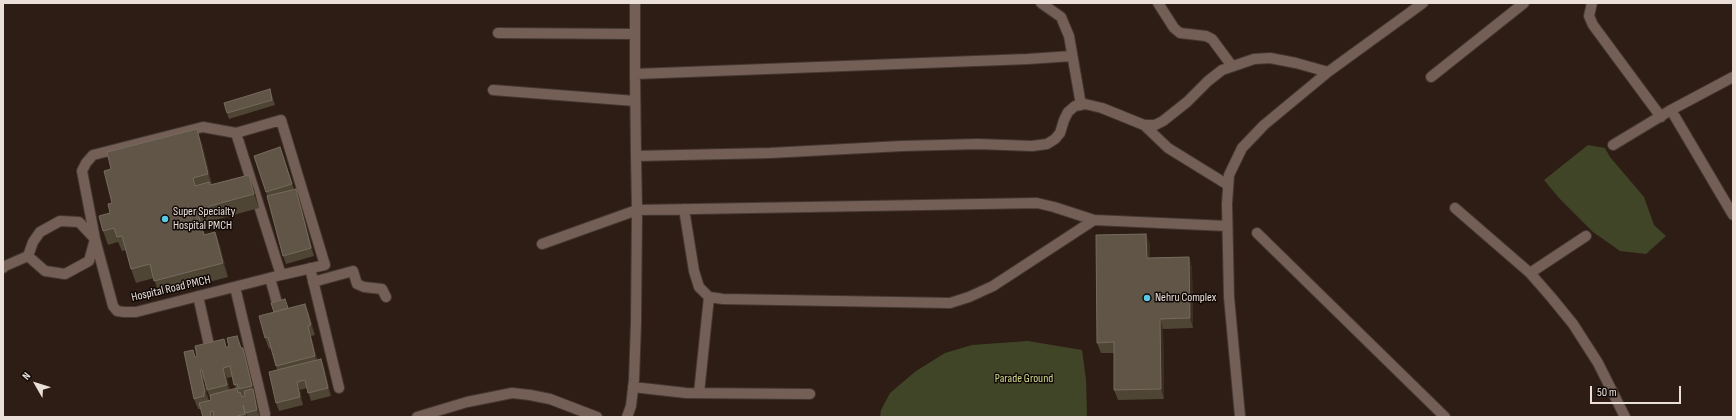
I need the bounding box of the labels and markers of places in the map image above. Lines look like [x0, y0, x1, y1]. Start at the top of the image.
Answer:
place label: Super Specialty Hospital PMCH [173, 205, 235, 233]
marker: Super Specialty Hospital PMCH [160, 214, 170, 224]
place label: Nehru Complex [1155, 291, 1216, 305]
marker: Nehru Complex [1142, 293, 1152, 303]

